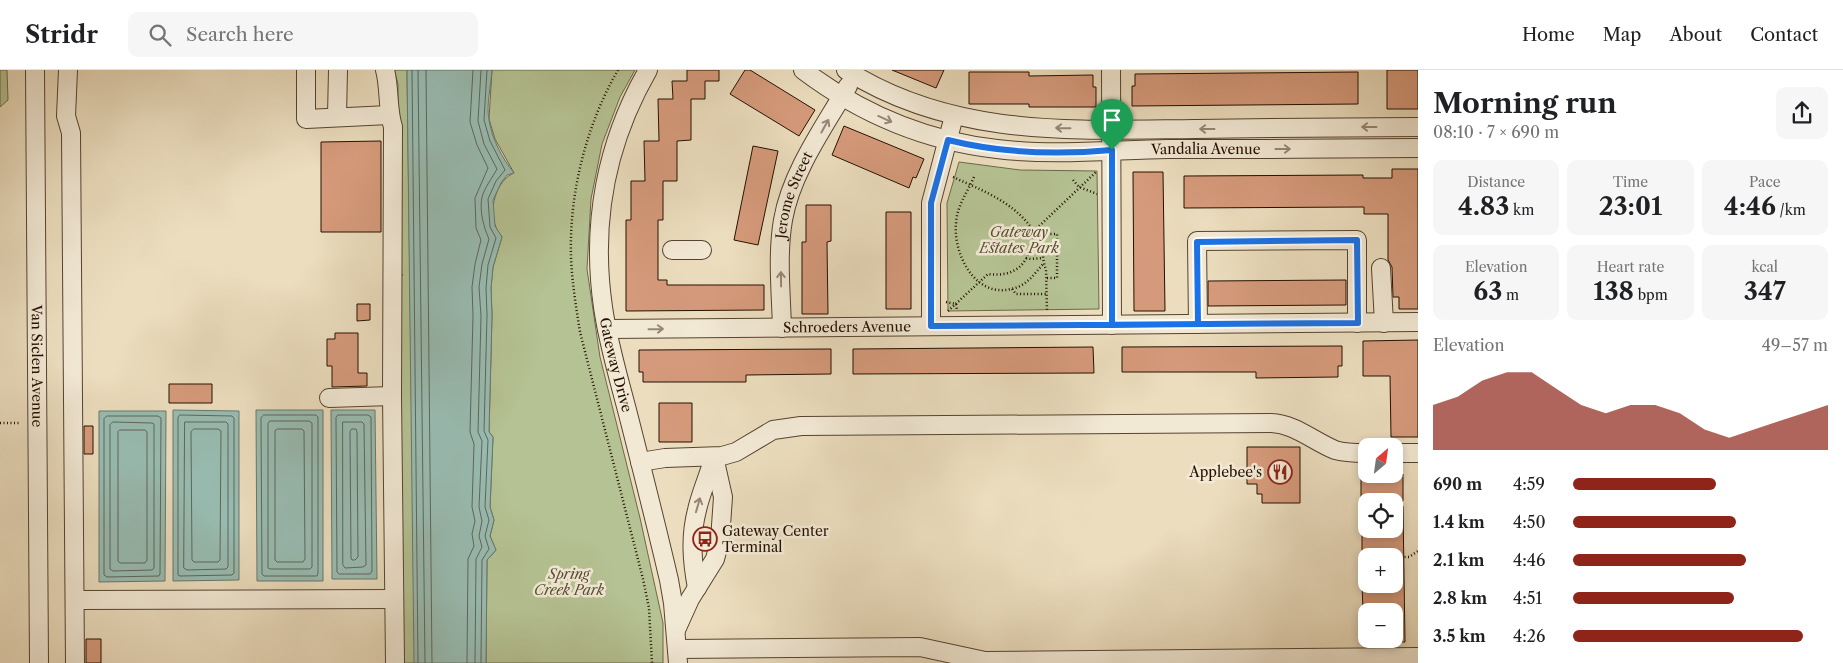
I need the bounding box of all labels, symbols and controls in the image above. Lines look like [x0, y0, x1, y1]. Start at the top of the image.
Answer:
search box [128, 12, 478, 57]
text: Stridr [25, 20, 98, 49]
icon: search [146, 21, 174, 49]
text: Search here [186, 23, 294, 46]
text: Home [1522, 24, 1575, 46]
text: Map [1603, 24, 1641, 46]
text: About [1669, 24, 1722, 46]
text: Contact [1750, 24, 1818, 46]
text: Morning run [1433, 86, 1617, 120]
button: share [1776, 87, 1828, 139]
pin [1091, 99, 1133, 150]
icon: arrive [1098, 106, 1126, 134]
one-way arrow [877, 114, 892, 124]
one-way arrow [820, 119, 830, 134]
one-way arrow [1362, 122, 1378, 132]
text: 08:10 · 7 × 690 m [1433, 122, 1559, 142]
one-way arrow [1055, 123, 1072, 133]
one-way arrow [1199, 124, 1215, 133]
street label: Vandalia Avenue [1150, 140, 1261, 158]
one-way arrow [1274, 144, 1291, 154]
street label: Jerome Street [772, 148, 816, 241]
text: Distance [1467, 173, 1525, 191]
text: Time [1613, 173, 1648, 191]
text: Pace [1749, 173, 1781, 191]
text: 4.83 [1458, 191, 1509, 222]
text: 23:01 [1599, 191, 1662, 222]
text: 4:46 [1724, 191, 1776, 222]
text: km [1509, 201, 1534, 219]
text: /km [1776, 201, 1806, 219]
park label: Gateway Estates Park [978, 223, 1059, 257]
text: Elevation [1465, 258, 1527, 276]
text: Heart rate [1597, 258, 1664, 276]
text: kcal [1752, 258, 1778, 276]
one-way arrow [776, 271, 786, 288]
text: 63 [1473, 276, 1502, 307]
text: 138 [1593, 276, 1634, 307]
text: 347 [1744, 276, 1786, 307]
text: m [1502, 286, 1519, 304]
text: bpm [1634, 286, 1668, 304]
street label: Van Siclen Avenue [28, 304, 46, 427]
street label: Gateway Drive [596, 316, 636, 414]
street label: Schroeders Avenue [783, 317, 911, 336]
one-way arrow [648, 324, 664, 334]
text: Elevation [1433, 335, 1504, 355]
text: 49–57 m [1762, 335, 1828, 355]
north arrow [1358, 438, 1402, 482]
map controls [1358, 438, 1403, 648]
restaurant icon: Applebee's [1267, 459, 1293, 485]
place label: Applebee's [1188, 463, 1262, 481]
text: 690 m [1433, 474, 1482, 494]
text: 4:59 [1513, 474, 1545, 494]
button: locate [1358, 493, 1403, 538]
one-way arrow [694, 497, 704, 513]
text: 1.4 km [1433, 512, 1485, 532]
text: 4:50 [1513, 512, 1546, 532]
place label: Gateway Center Terminal [722, 522, 829, 556]
bus stop icon: Gateway Center Terminal [692, 526, 718, 552]
button: + [1358, 548, 1403, 593]
text: 2.1 km [1433, 550, 1485, 570]
text: 4:46 [1513, 550, 1545, 570]
park label: Spring Creek Park [534, 565, 605, 599]
text: 2.8 km [1433, 588, 1487, 608]
text: 4:51 [1513, 588, 1542, 608]
button: − [1358, 603, 1403, 648]
text: 3.5 km [1433, 626, 1486, 646]
text: 4:26 [1513, 626, 1545, 646]

